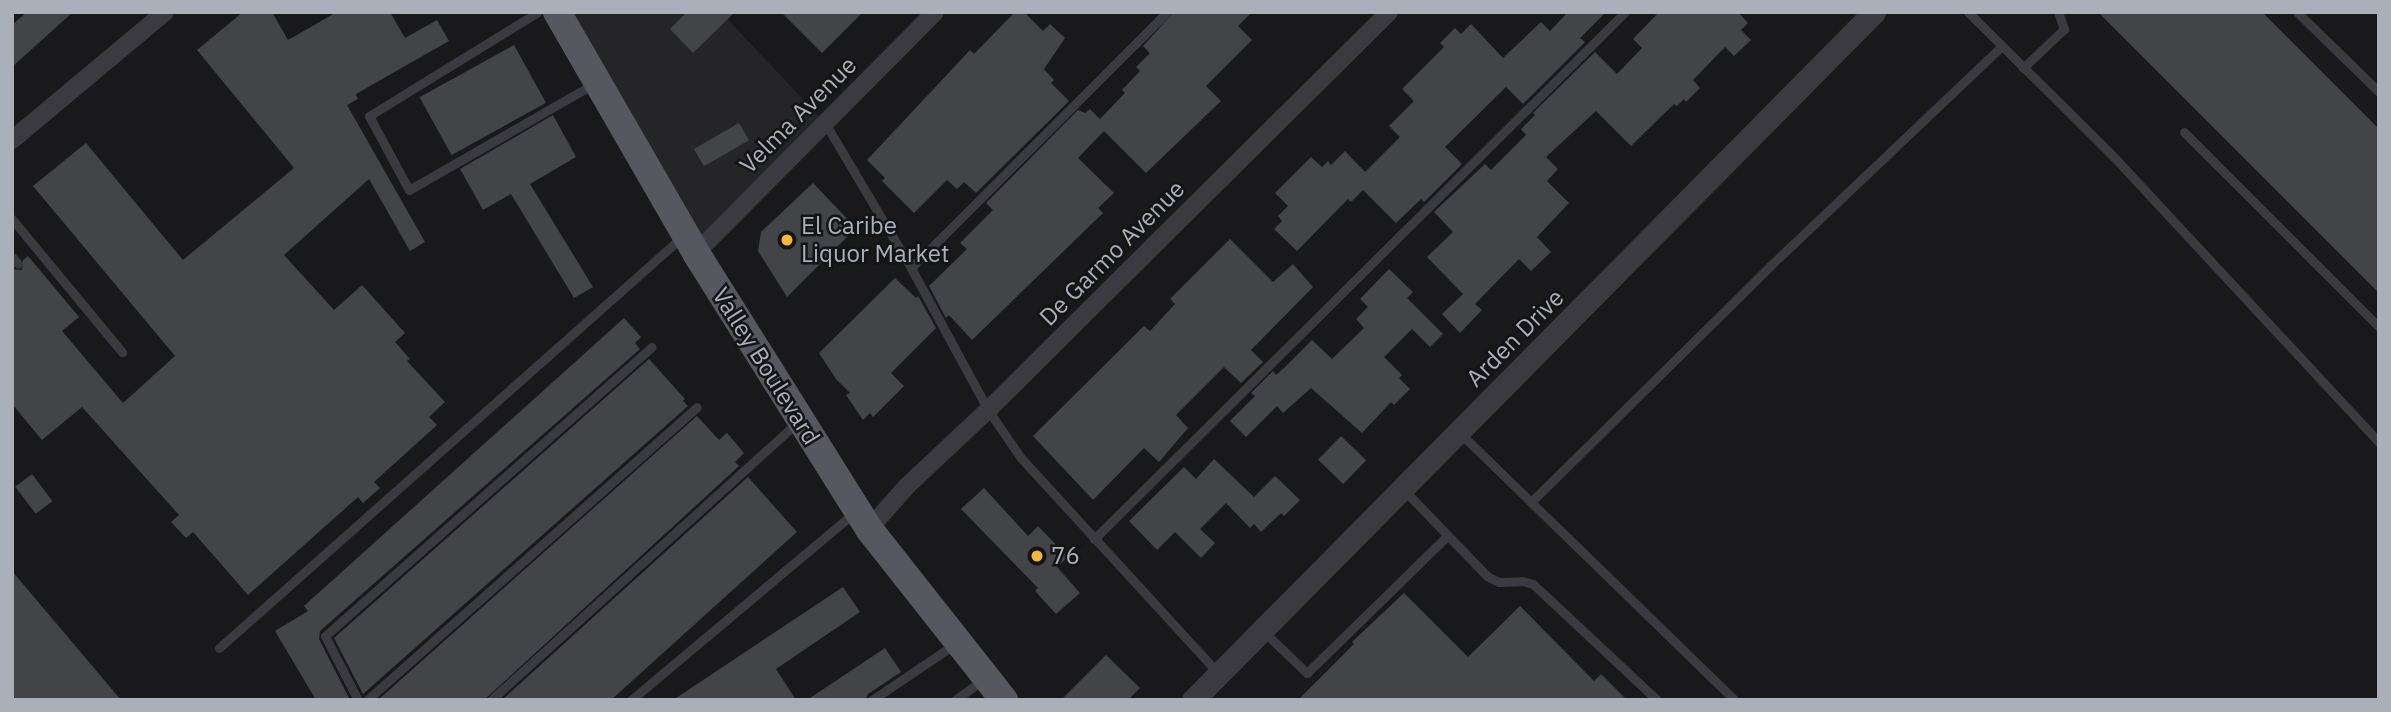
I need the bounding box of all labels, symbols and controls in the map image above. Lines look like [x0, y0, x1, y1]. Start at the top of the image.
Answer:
street label: Velma Avenue [734, 51, 862, 179]
street label: De Garmo Avenue [1033, 174, 1191, 332]
place label: El Caribe Liquor Market [801, 212, 949, 268]
marker: El Caribe Liquor Market [779, 232, 795, 248]
street label: Valley Boulevard [706, 282, 826, 450]
street label: Arden Drive [1460, 283, 1570, 393]
place label: 76 [1051, 542, 1080, 570]
marker: 76 [1029, 548, 1045, 564]

